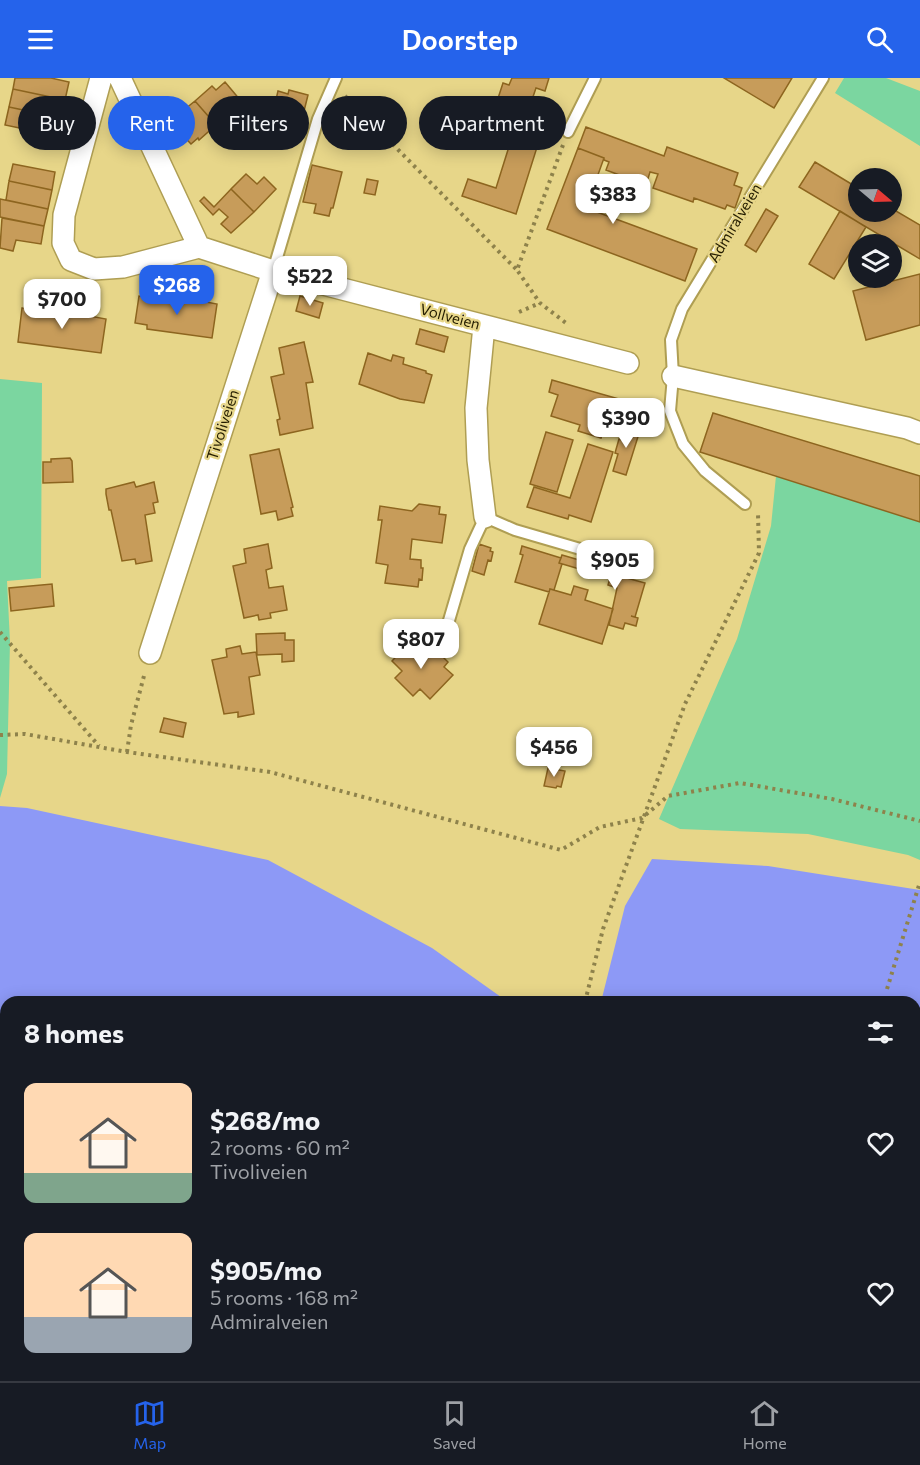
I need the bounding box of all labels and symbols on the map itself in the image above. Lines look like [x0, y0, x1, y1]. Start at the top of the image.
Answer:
north arrow [848, 168, 902, 222]
pin: $383 [577, 174, 649, 225]
street label: Admiralveien [704, 180, 765, 265]
pin: $522 [274, 256, 346, 307]
pin: $268 [141, 265, 213, 316]
pin: $700 [26, 279, 98, 330]
street label: Vollveien [418, 299, 482, 333]
street label: Tivoliveien [202, 387, 242, 462]
pin: $390 [590, 398, 662, 449]
pin: $905 [579, 540, 651, 591]
pin: $807 [385, 619, 457, 670]
pin: $456 [518, 727, 590, 778]

